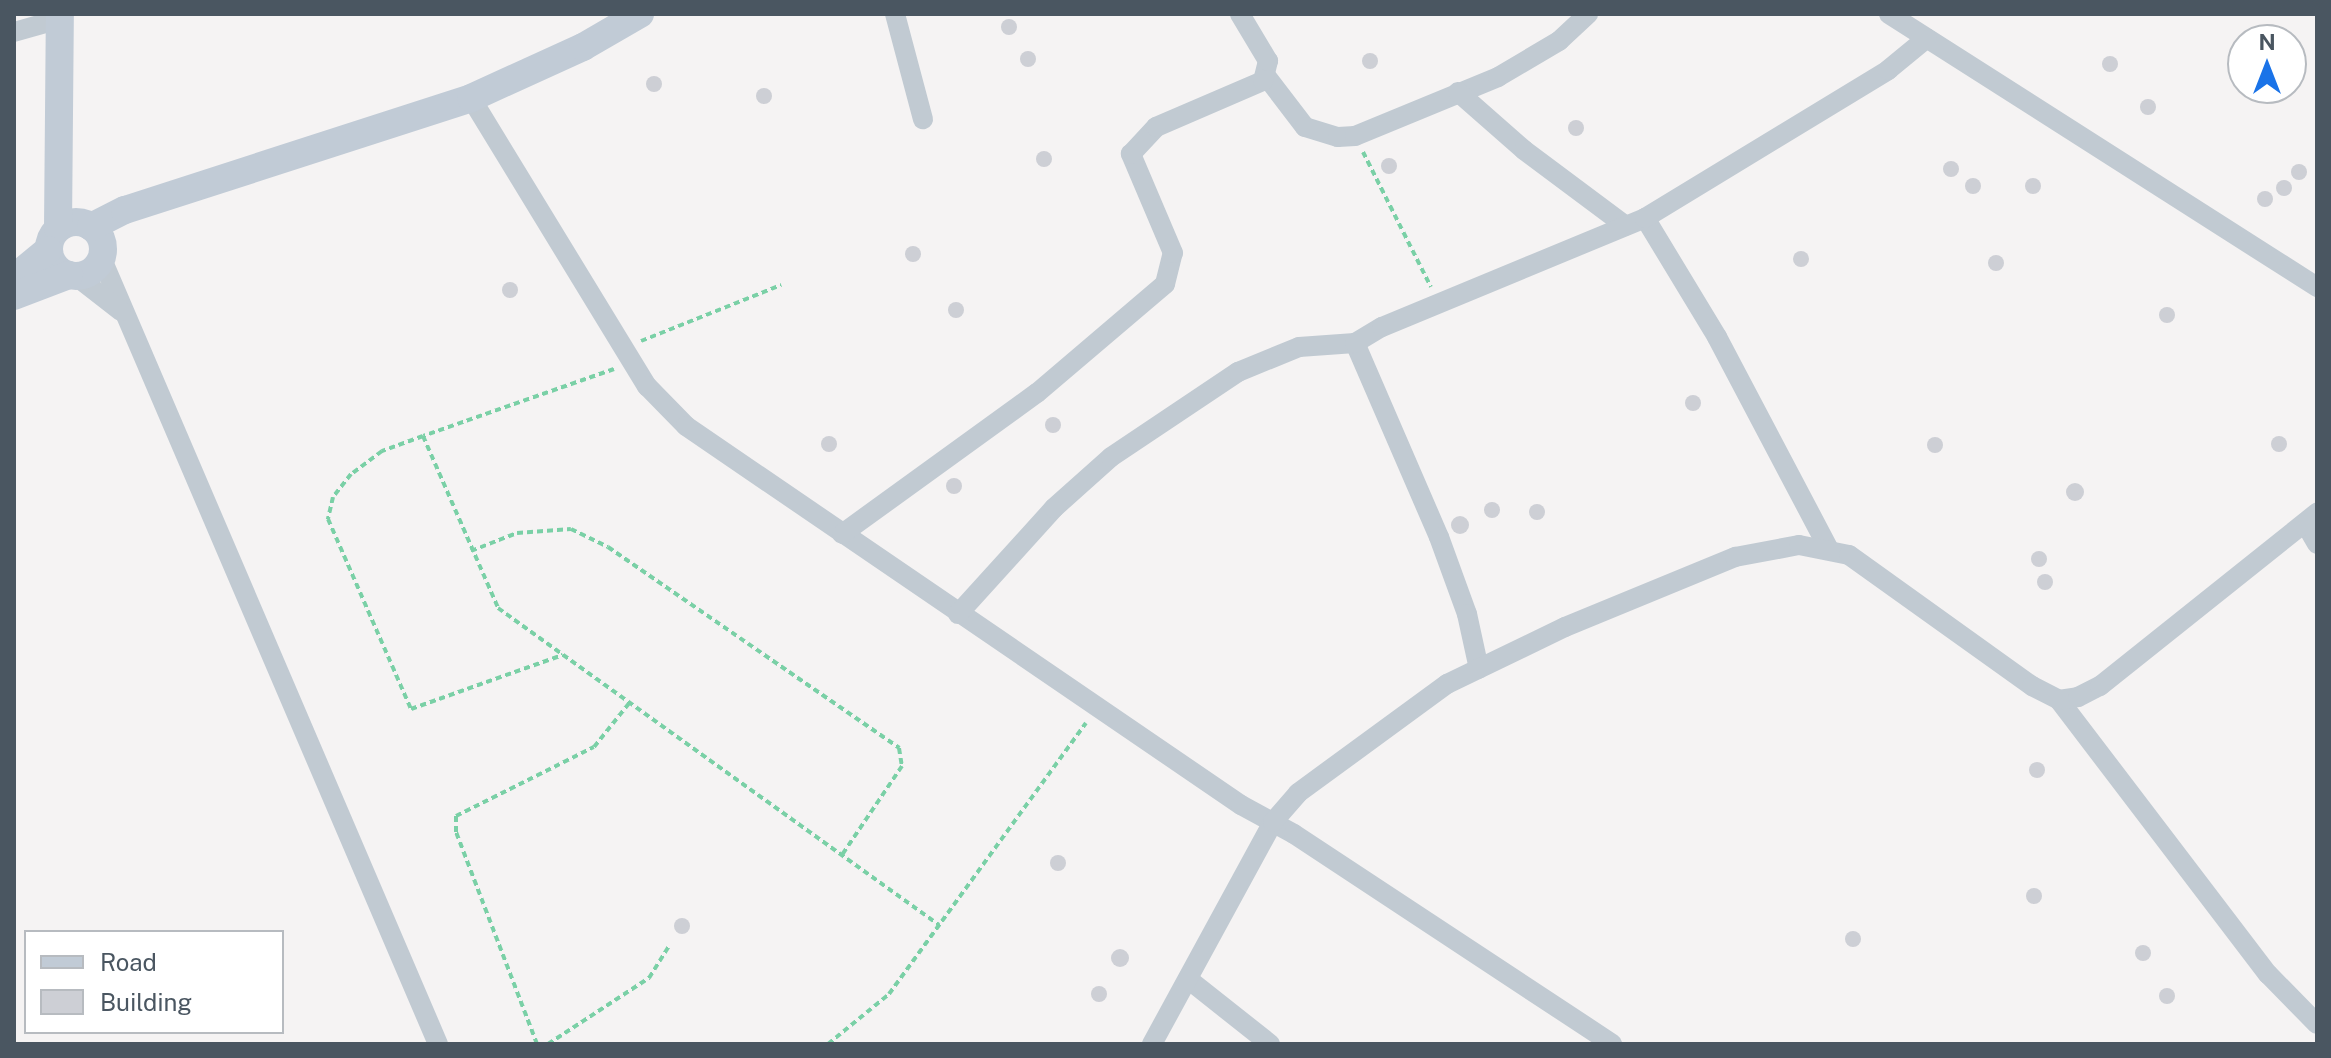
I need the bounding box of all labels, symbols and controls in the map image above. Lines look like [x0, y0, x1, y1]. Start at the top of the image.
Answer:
north arrow [2227, 24, 2307, 104]
text: N [2258, 29, 2276, 55]
legend [24, 930, 284, 1034]
text: Road [100, 948, 157, 976]
text: Building [100, 988, 192, 1016]

